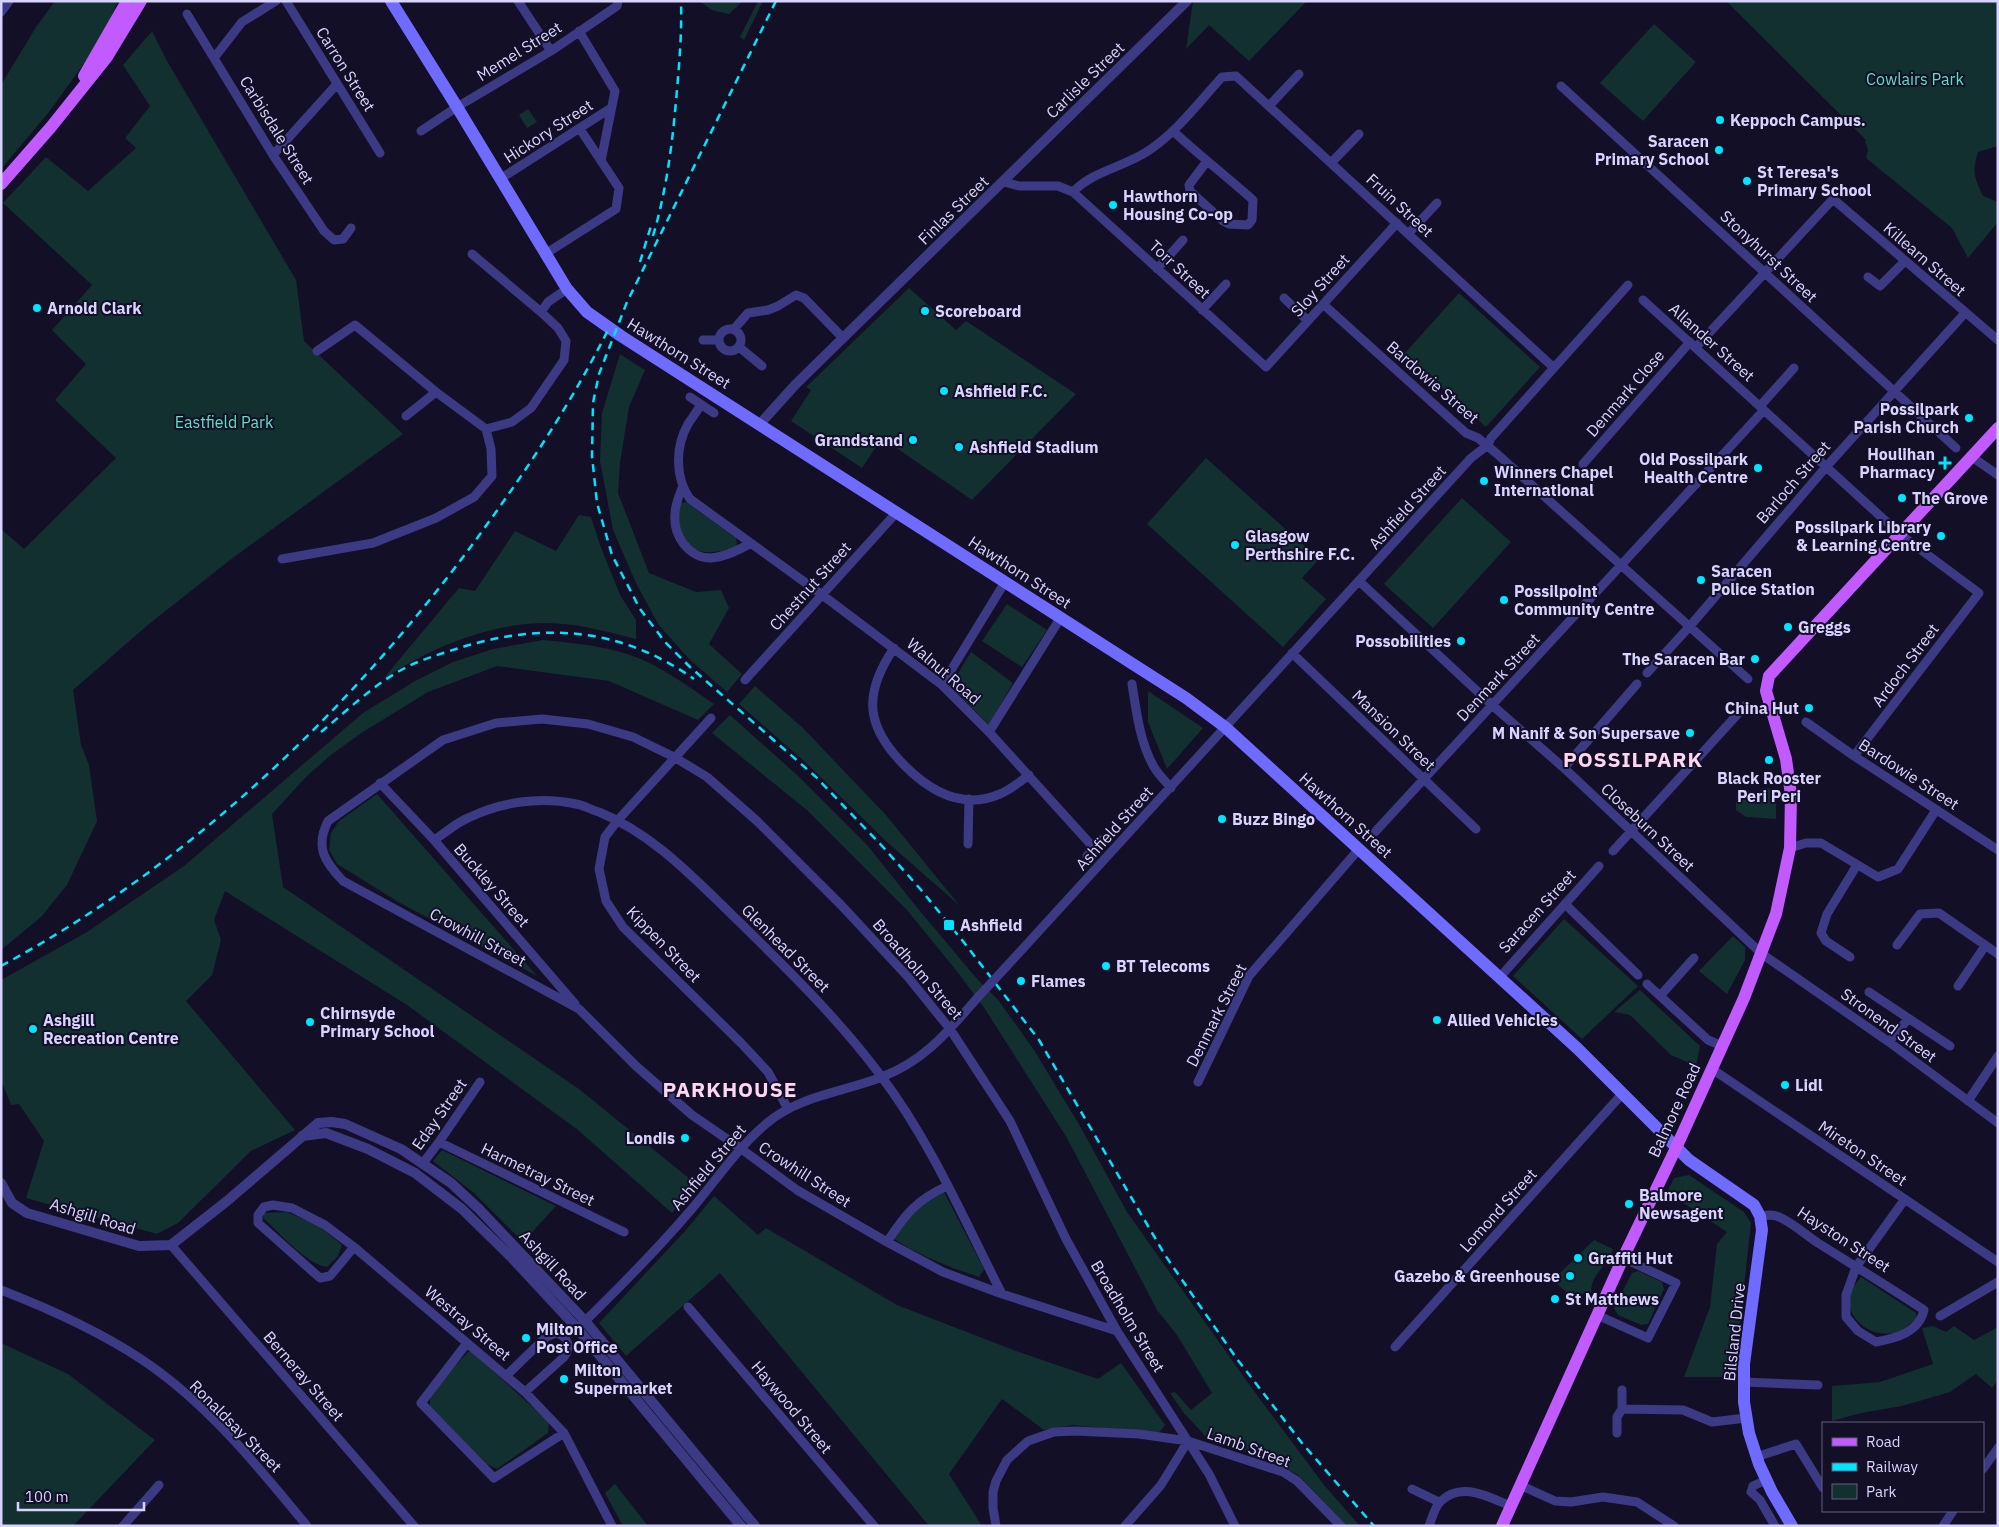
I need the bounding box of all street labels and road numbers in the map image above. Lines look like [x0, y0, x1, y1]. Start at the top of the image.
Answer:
street label: Memel Street [473, 17, 565, 85]
street label: Carron Street [312, 23, 380, 115]
street label: Carlisle Street [1042, 38, 1128, 122]
street label: Carbisdale Street [236, 72, 318, 188]
street label: Hickory Street [500, 95, 596, 167]
street label: Fruin Street [1362, 169, 1438, 241]
street label: Finlas Street [914, 171, 992, 249]
street label: Stonyhurst Street [1716, 206, 1822, 306]
street label: Killearn Street [1880, 218, 1970, 300]
street label: Torr Street [1145, 236, 1215, 302]
street label: Sloy Street [1286, 249, 1354, 321]
street label: Allander Street [1665, 298, 1759, 386]
street label: Hawthorn Street [624, 313, 734, 393]
street label: Bardowie Street [1383, 337, 1483, 427]
street label: Denmark Close [1582, 345, 1668, 441]
street label: Barloch Street [1752, 437, 1834, 527]
street label: Ashfield Street [1364, 461, 1450, 553]
street label: Hawthorn Street [965, 531, 1075, 613]
street label: Chestnut Street [765, 537, 855, 635]
street label: Ardoch Street [1867, 619, 1943, 711]
street label: Denmark Street [1452, 629, 1544, 725]
street label: Walnut Road [903, 633, 985, 709]
street label: Mansion Street [1348, 685, 1440, 775]
street label: Bardowie Street [1855, 734, 1963, 814]
street label: Hawthorn Street [1295, 768, 1397, 862]
street label: Closeburn Street [1597, 778, 1699, 876]
street label: Ashfield Street [1071, 782, 1157, 874]
street label: Buckley Street [450, 839, 534, 931]
street label: Saracen Street [1494, 865, 1580, 957]
street label: Glenhead Street [738, 900, 834, 996]
street label: Kippen Street [623, 902, 705, 986]
street label: Crowhill Street [426, 903, 530, 971]
street label: Broadholm Street [869, 914, 967, 1024]
street label: Denmark Street [1181, 960, 1251, 1070]
street label: Stronend Street [1837, 984, 1941, 1066]
street label: Balmore Road [1644, 1060, 1704, 1160]
street label: Eday Street [407, 1074, 471, 1154]
street label: Mireton Street [1815, 1116, 1911, 1190]
street label: Ashfield Street [666, 1120, 750, 1214]
street label: Crowhill Street [755, 1137, 855, 1211]
street label: Harmetray Street [478, 1138, 598, 1210]
street label: Lomond Street [1455, 1164, 1541, 1256]
street label: Ashgill Road [48, 1193, 138, 1239]
street label: Hayston Street [1794, 1202, 1894, 1276]
street label: Ashgill Road [515, 1226, 591, 1304]
street label: Broadholm Street [1087, 1256, 1169, 1376]
street label: Westray Street [421, 1281, 515, 1365]
street label: Bilsland Drive [1719, 1282, 1749, 1382]
street label: Berneray Street [259, 1327, 349, 1425]
street label: Haywood Street [747, 1357, 837, 1457]
street label: Ronaldsay Street [186, 1376, 286, 1476]
street label: Lamb Street [1204, 1423, 1294, 1471]

